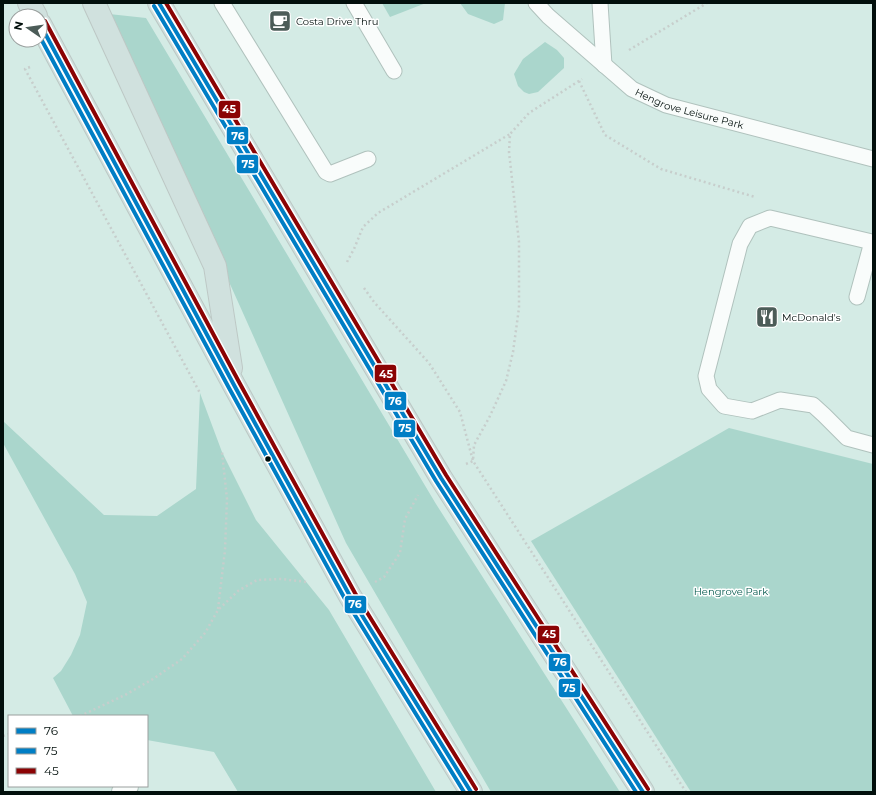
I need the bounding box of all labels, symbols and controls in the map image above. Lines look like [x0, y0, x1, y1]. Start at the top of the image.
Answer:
north arrow [8, 8, 48, 48]
cafe icon: Costa Drive Thru [267, 8, 293, 34]
place label: Costa Drive Thru [296, 15, 378, 28]
text: N [10, 20, 26, 32]
street label: Hengrove Leisure Park [633, 85, 745, 132]
line badge: 45 [218, 100, 241, 119]
text: 45 [222, 102, 237, 116]
line badge: 76 [226, 126, 249, 145]
text: 76 [231, 129, 245, 143]
line badge: 75 [236, 154, 259, 174]
text: 75 [241, 157, 255, 171]
restaurant icon: McDonald's [754, 304, 780, 330]
place label: McDonald's [782, 311, 841, 324]
line badge: 45 [374, 364, 397, 383]
text: 45 [379, 367, 394, 381]
line badge: 76 [384, 391, 407, 411]
text: 76 [388, 394, 402, 408]
line badge: 75 [393, 419, 416, 438]
text: 75 [398, 421, 412, 435]
unlabelled marker [263, 454, 273, 464]
park label: Hengrove Park [694, 585, 768, 598]
line badge: 76 [344, 595, 367, 614]
text: 76 [348, 597, 362, 611]
line badge: 45 [537, 625, 560, 644]
text: 45 [542, 627, 557, 641]
line badge: 76 [548, 653, 571, 672]
text: 76 [553, 655, 567, 669]
line badge: 75 [558, 678, 581, 698]
text: 75 [562, 681, 576, 695]
legend [8, 715, 148, 787]
text: 76 [44, 723, 58, 738]
text: 75 [44, 743, 58, 758]
text: 45 [44, 763, 59, 778]

